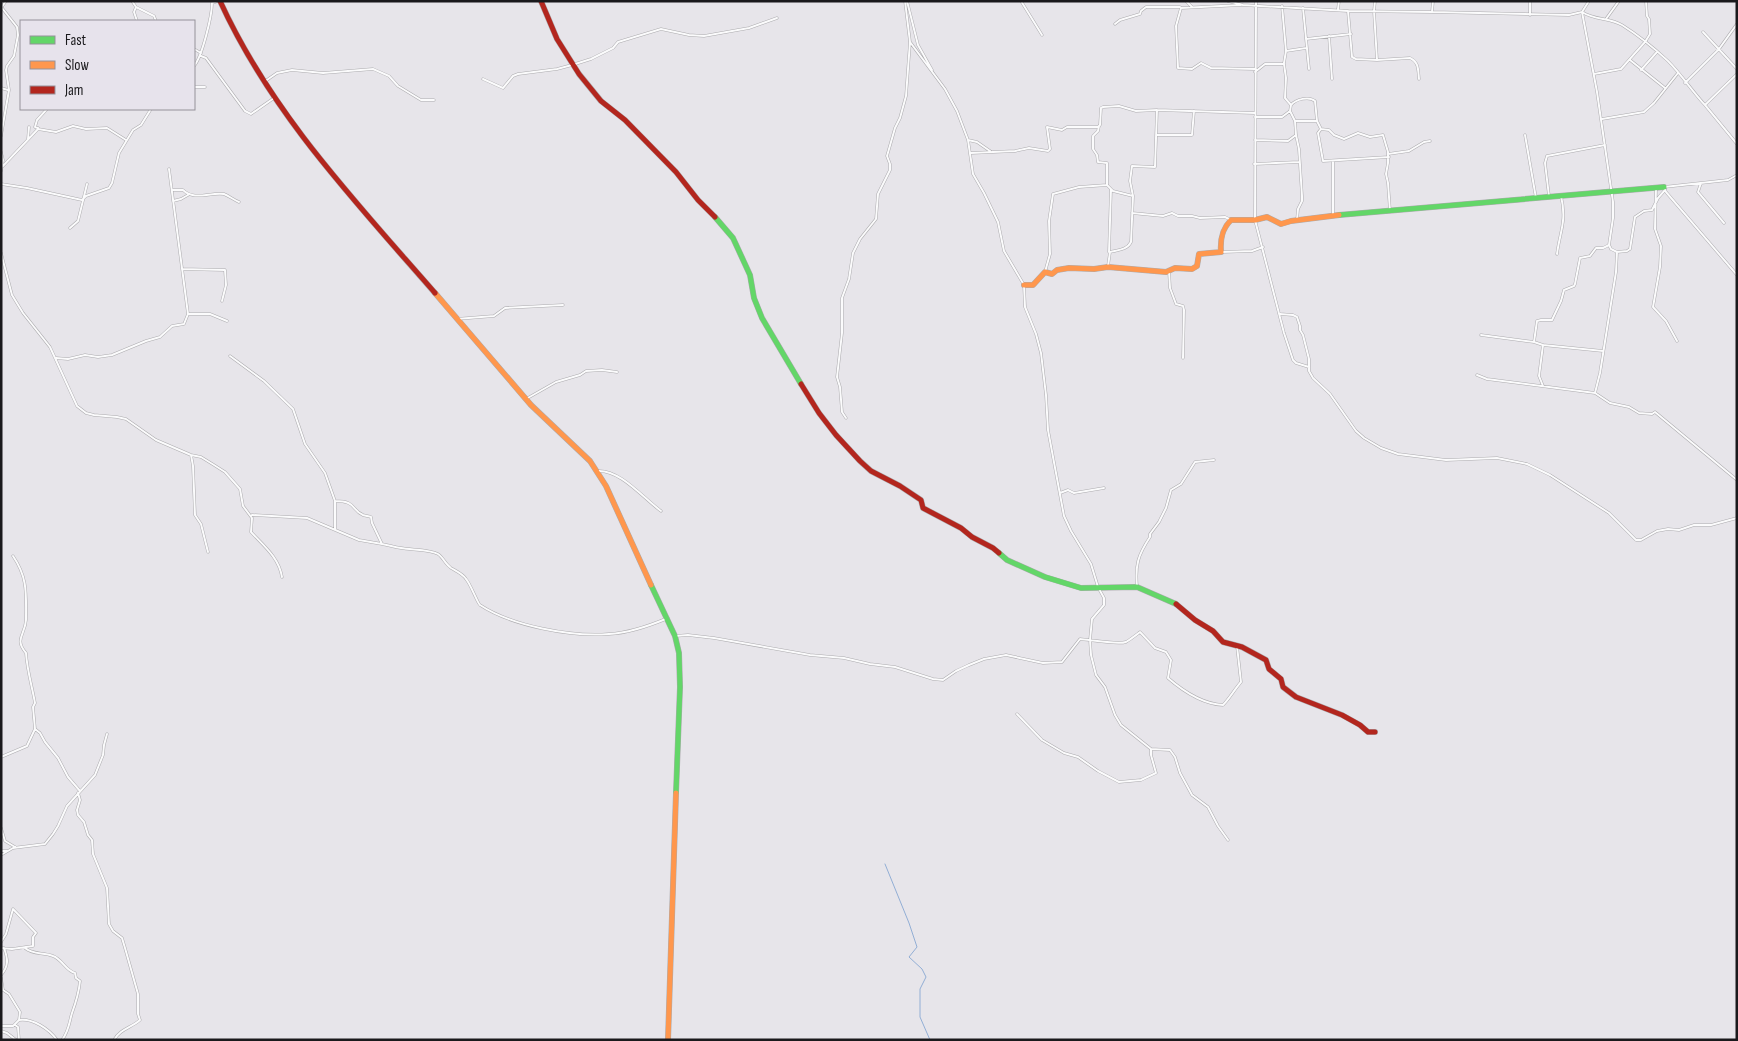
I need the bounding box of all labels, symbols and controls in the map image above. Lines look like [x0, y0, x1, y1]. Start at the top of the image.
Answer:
legend [20, 20, 195, 110]
text: Fast [65, 31, 87, 50]
text: Slow [65, 56, 89, 75]
text: Jam [64, 81, 83, 100]

